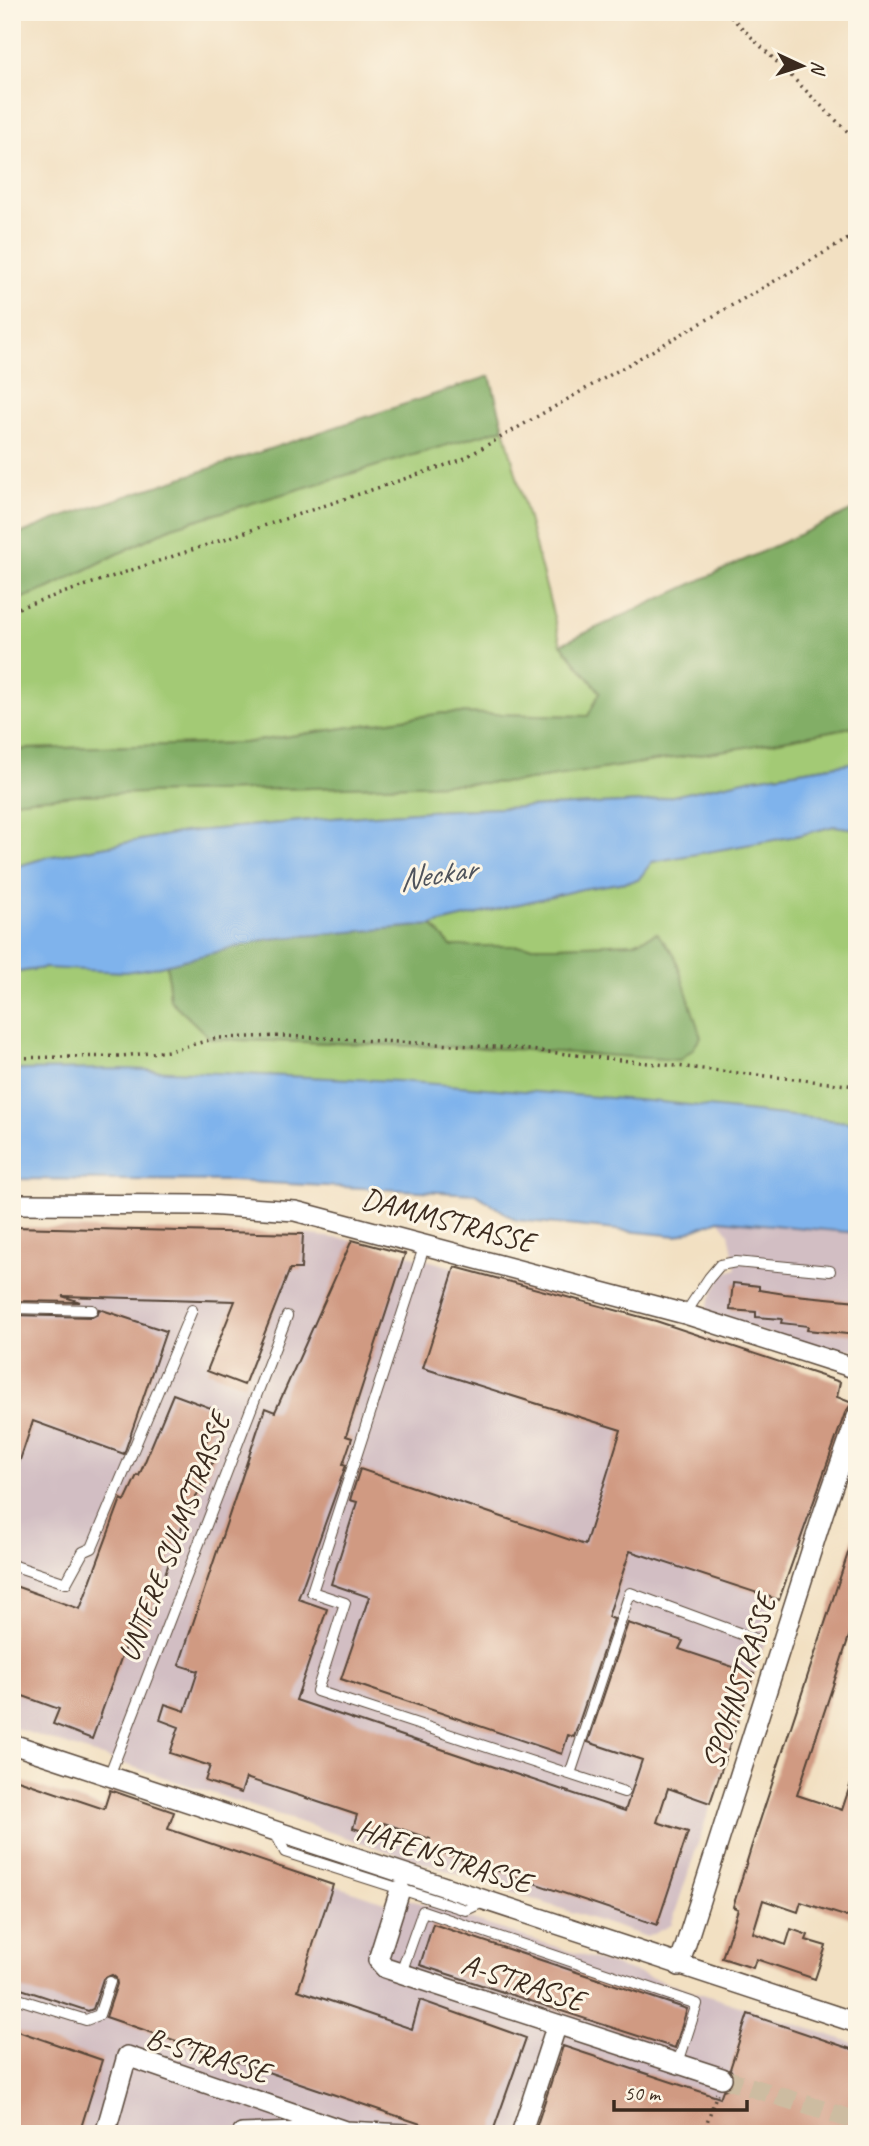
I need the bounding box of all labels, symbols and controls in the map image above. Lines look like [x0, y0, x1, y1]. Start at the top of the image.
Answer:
north arrow [768, 32, 838, 102]
text: N [805, 60, 830, 77]
water label: Neckar [396, 847, 484, 900]
street label: DAMMSTRASSE [358, 1179, 542, 1262]
street label: UNTERE SULMSTRASSE [109, 1404, 240, 1667]
street label: SPOHNSTRASSE [693, 1587, 786, 1774]
street label: HAFENSTRASSE [352, 1810, 540, 1903]
street label: A-STRASSE [457, 1944, 593, 2021]
street label: B-STRASSE [142, 2018, 278, 2093]
scale bar [614, 2069, 746, 2113]
text: 50 m [624, 2080, 662, 2106]

